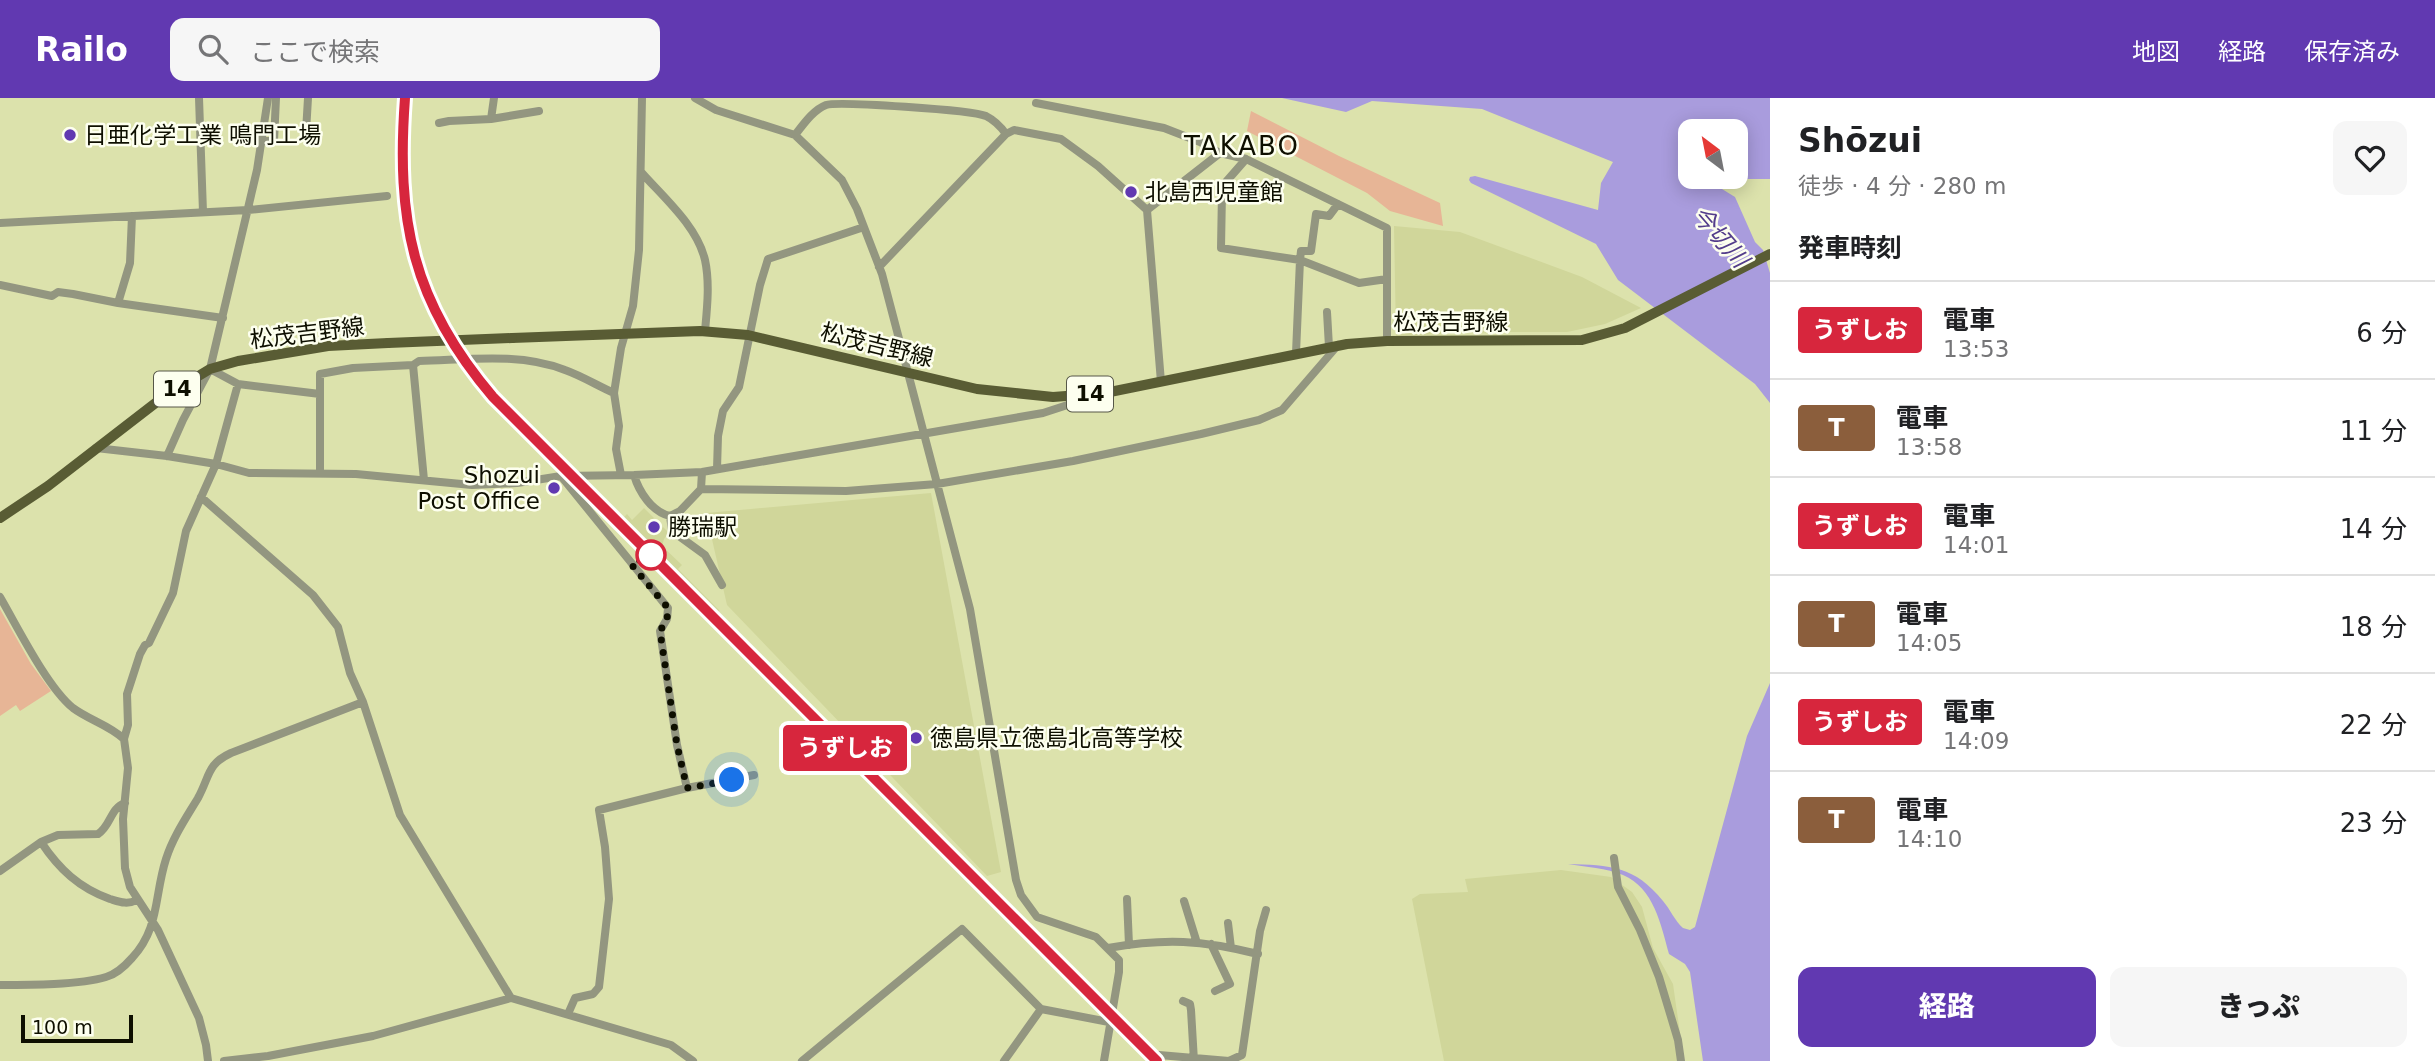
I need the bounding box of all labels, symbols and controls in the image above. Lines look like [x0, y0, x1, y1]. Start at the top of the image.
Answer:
search box [170, 18, 660, 81]
text: Railo [35, 30, 128, 69]
icon: search [194, 30, 232, 68]
text: ここで検索 [250, 37, 380, 67]
text: 地図 [2132, 38, 2180, 66]
text: 経路 [2218, 38, 2266, 66]
text: 保存済み [2304, 38, 2400, 66]
north arrow [1678, 119, 1748, 189]
map controls [1678, 119, 1748, 189]
text: Shōzui [1798, 121, 1922, 160]
button: heart [2333, 121, 2407, 195]
place label: 日亜化学工業 鳴門工場 [84, 122, 321, 148]
marker: 日亜化学工業 鳴門工場 [62, 127, 78, 143]
district label: TAKABO [1183, 131, 1300, 161]
text: 徒歩 · 4 分 · 280 m [1798, 173, 2006, 199]
place label: 北島西児童館 [1145, 179, 1283, 205]
marker: 北島西児童館 [1123, 184, 1139, 200]
water label: 今切川 [1686, 201, 1756, 276]
text: 発車時刻 [1798, 233, 1902, 263]
text: 電車 [1943, 305, 1995, 335]
street label: 松茂吉野線 [1394, 309, 1509, 335]
street label: 松茂吉野線 [248, 313, 366, 353]
text: うずしお [1812, 316, 1908, 344]
street label: 松茂吉野線 [818, 318, 936, 372]
text: 6 分 [2356, 318, 2407, 348]
text: 13:53 [1943, 336, 2009, 362]
road number: 14 [154, 372, 200, 406]
road number: 14 [1067, 376, 1113, 412]
text: 電車 [1896, 403, 1948, 433]
text: T [1828, 414, 1845, 442]
text: 11 分 [2340, 416, 2407, 446]
text: 13:58 [1896, 434, 1962, 460]
place label: Shozui Post Office [417, 462, 540, 514]
marker: Shozui Post Office [546, 480, 562, 496]
text: 電車 [1943, 501, 1995, 531]
text: うずしお [1812, 512, 1908, 540]
place label: 勝瑞駅 [668, 514, 737, 540]
text: 14 分 [2340, 514, 2407, 544]
marker: 勝瑞駅 [646, 519, 662, 535]
text: 14:01 [1943, 532, 2009, 558]
unlabelled marker [636, 540, 666, 570]
text: 電車 [1896, 599, 1948, 629]
text: T [1828, 610, 1845, 638]
text: 18 分 [2340, 612, 2407, 642]
text: 14:05 [1896, 630, 1962, 656]
text: 電車 [1943, 697, 1995, 727]
text: うずしお [1812, 708, 1908, 736]
text: 22 分 [2340, 710, 2407, 740]
line badge: うずしお [796, 725, 894, 771]
place label: 徳島県立徳島北高等学校 [930, 725, 1183, 751]
text: 14:09 [1943, 728, 2009, 754]
marker: 徳島県立徳島北高等学校 [908, 730, 924, 746]
text: うずしお [797, 734, 893, 762]
your location [714, 762, 749, 797]
text: 電車 [1896, 795, 1948, 825]
text: T [1828, 806, 1845, 834]
text: 23 分 [2340, 808, 2407, 838]
text: 14:10 [1896, 826, 1962, 852]
button: 経路 [1798, 967, 2096, 1047]
button: きっぷ [2110, 967, 2407, 1047]
scale bar [21, 1012, 133, 1044]
text: 100 m [32, 1016, 93, 1038]

